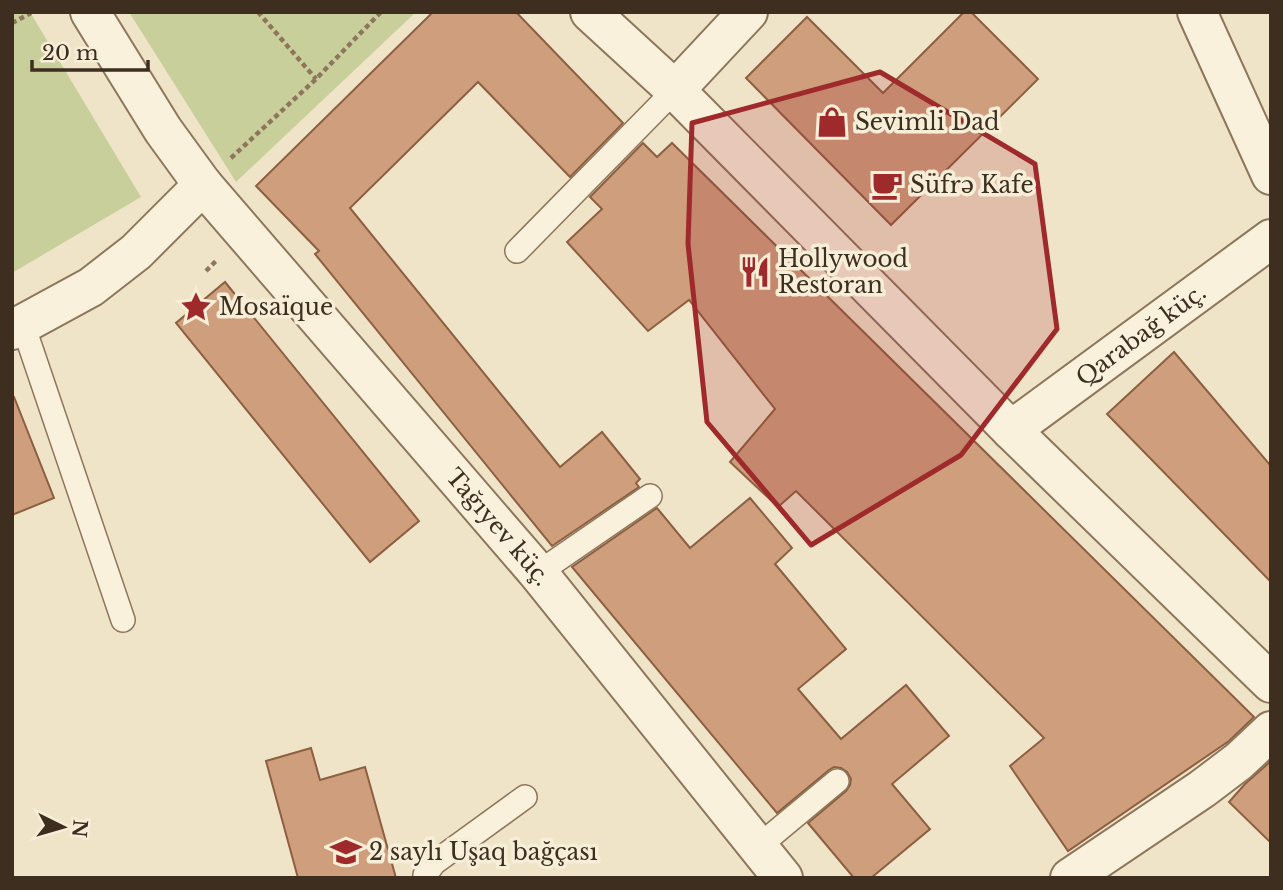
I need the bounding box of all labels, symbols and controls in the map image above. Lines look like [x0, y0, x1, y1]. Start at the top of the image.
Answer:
scale bar [32, 28, 147, 72]
text: 20 m [42, 40, 99, 66]
shop icon: Sevimli Dad [815, 105, 849, 139]
place label: Sevimli Dad [855, 108, 1000, 136]
cafe icon: Süfrə Kafe [870, 168, 904, 202]
place label: Süfrə Kafe [910, 171, 1034, 199]
place label: Hollywood Restoran [778, 245, 908, 299]
restaurant icon: Hollywood Restoran [738, 255, 772, 289]
street label: Qarabağ küç. [1070, 278, 1211, 392]
place icon: Mosaïque [179, 290, 213, 324]
place label: Mosaïque [219, 293, 333, 321]
street label: Tağıyev küç. [440, 463, 556, 591]
north arrow [28, 792, 98, 862]
text: N [67, 819, 92, 838]
school or university icon: 2 saylı Uşaq bağçası [329, 835, 363, 869]
place label: 2 saylı Uşaq bağçası [369, 838, 598, 866]

